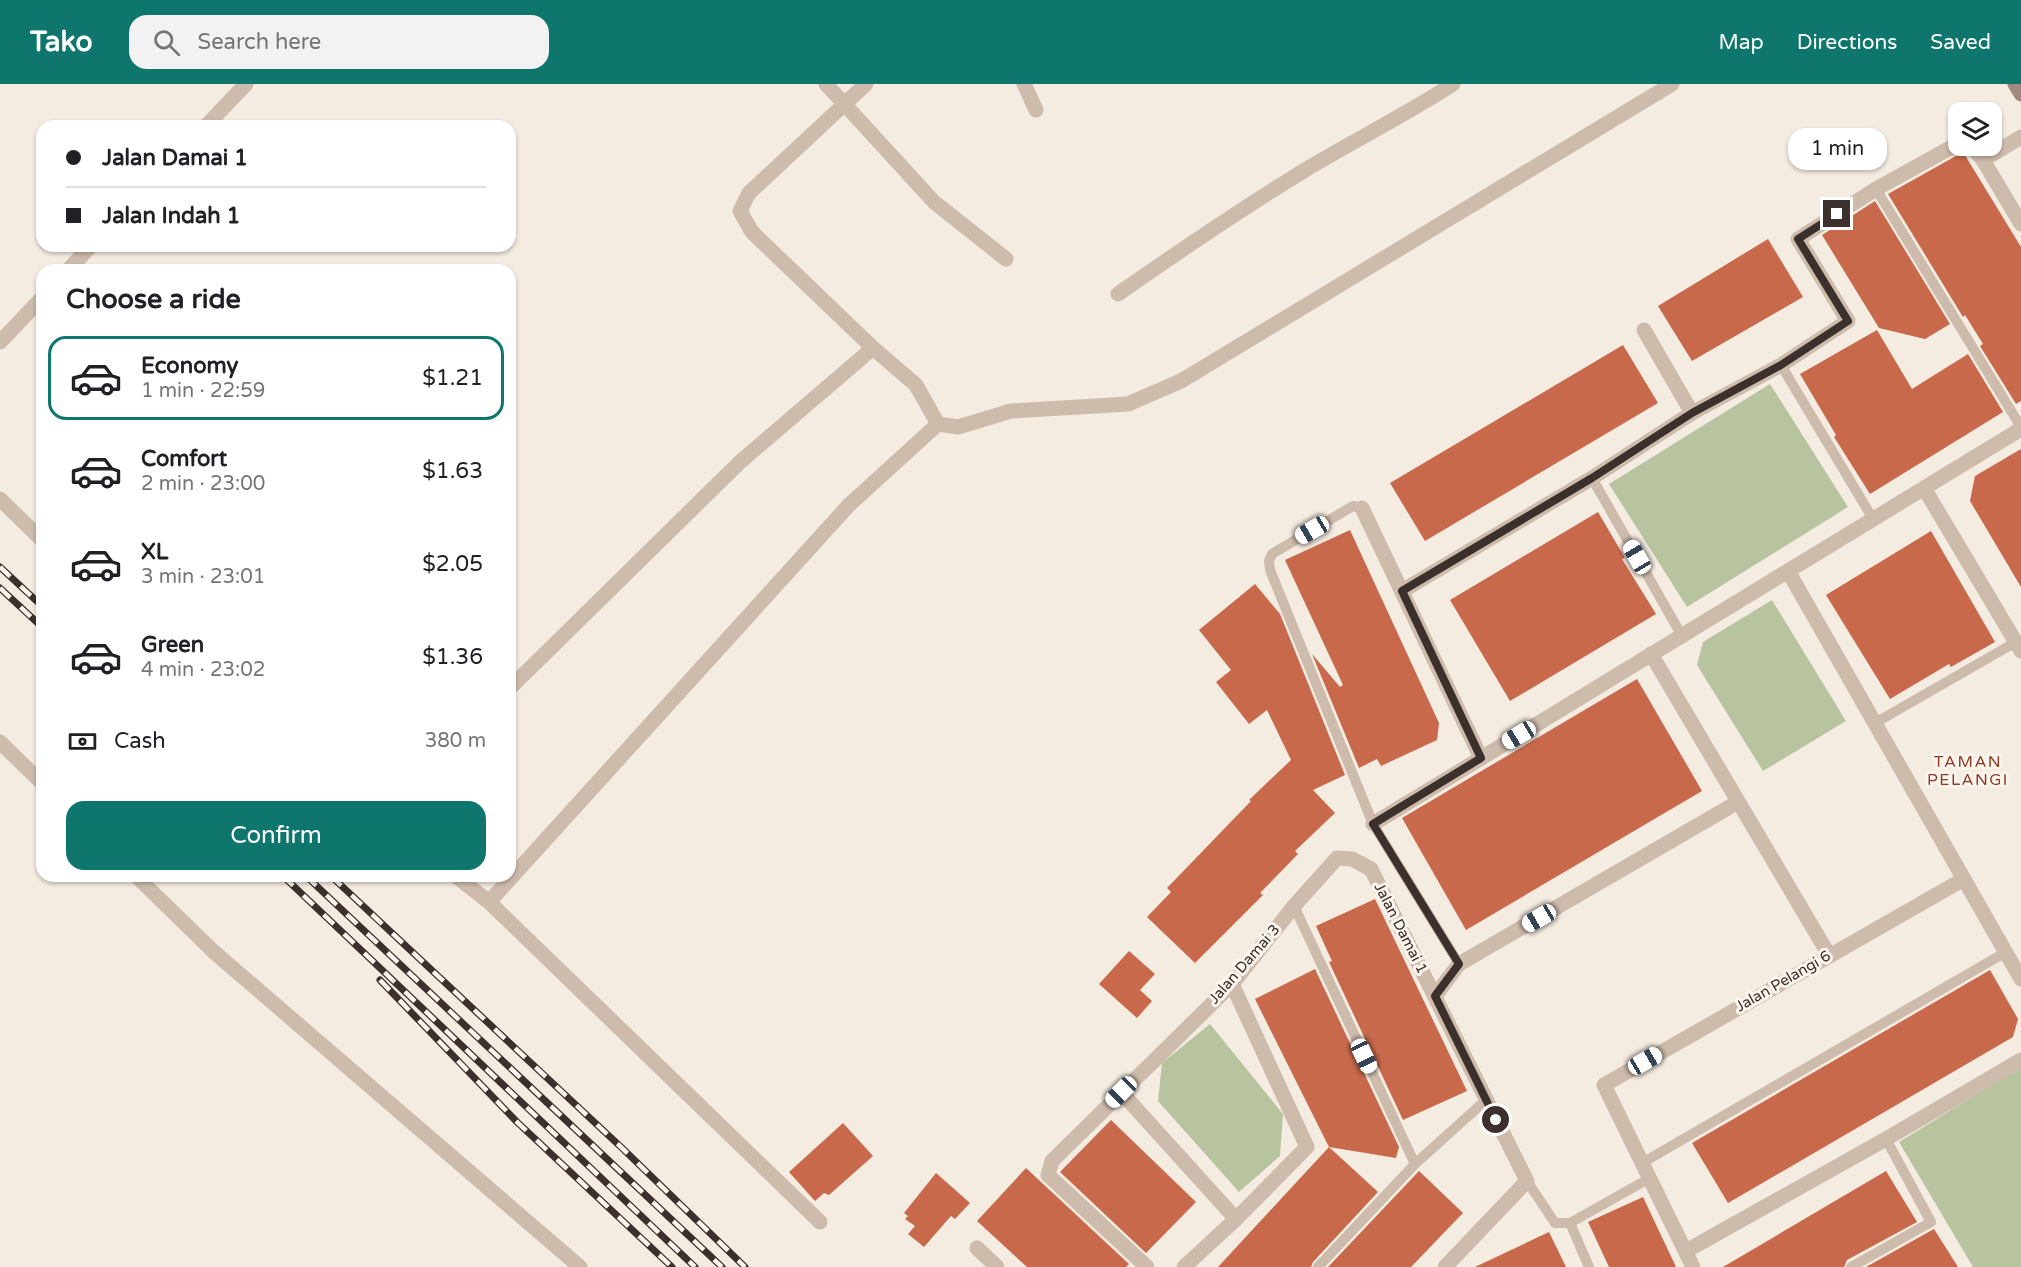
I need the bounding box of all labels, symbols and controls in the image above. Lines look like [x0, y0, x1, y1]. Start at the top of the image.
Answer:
search box [129, 15, 549, 69]
text: Tako [30, 25, 93, 59]
icon: search [150, 26, 183, 59]
text: Search here [198, 29, 321, 55]
text: Map [1718, 30, 1764, 55]
text: Directions [1797, 30, 1897, 55]
text: Saved [1930, 30, 1991, 55]
map controls [1948, 102, 2002, 156]
button: layers [1948, 102, 2002, 156]
callout: 1 min [1788, 127, 1886, 169]
text: 1 min [1811, 137, 1864, 161]
text: Jalan Damai 1 [102, 145, 248, 171]
route end [1823, 200, 1850, 227]
text: Jalan Indah 1 [102, 203, 240, 229]
text: Choose a ride [66, 283, 241, 316]
icon: car [69, 351, 123, 405]
text: Economy [141, 353, 238, 379]
text: $1.21 [422, 365, 483, 391]
text: 1 min · 22:59 [141, 379, 265, 403]
icon: car [69, 444, 123, 498]
text: Comfort [141, 446, 227, 472]
text: $1.63 [422, 458, 483, 484]
text: 2 min · 23:00 [141, 472, 265, 496]
car [1292, 513, 1332, 547]
icon: car [69, 537, 123, 591]
car [1620, 537, 1654, 577]
text: XL [141, 539, 168, 565]
text: $2.05 [422, 551, 483, 577]
text: 3 min · 23:01 [141, 565, 265, 589]
icon: car [69, 630, 123, 684]
text: Green [141, 632, 204, 658]
text: $1.36 [422, 644, 483, 670]
text: 4 min · 23:02 [141, 658, 265, 682]
car [1499, 718, 1539, 752]
icon: cash [66, 725, 99, 758]
text: Cash [114, 728, 166, 754]
text: 380 m [425, 729, 486, 753]
district label: TAMAN PELANGI [1927, 752, 2009, 790]
button: Confirm [66, 801, 486, 870]
street label: Jalan Damai 1 [1370, 880, 1432, 976]
car [1519, 901, 1559, 935]
street label: Jalan Damai 3 [1205, 921, 1283, 1007]
street label: Jalan Pelangi 6 [1732, 947, 1834, 1015]
car [1348, 1036, 1380, 1076]
car [1625, 1044, 1665, 1078]
car [1102, 1073, 1140, 1111]
route start [1482, 1106, 1509, 1133]

